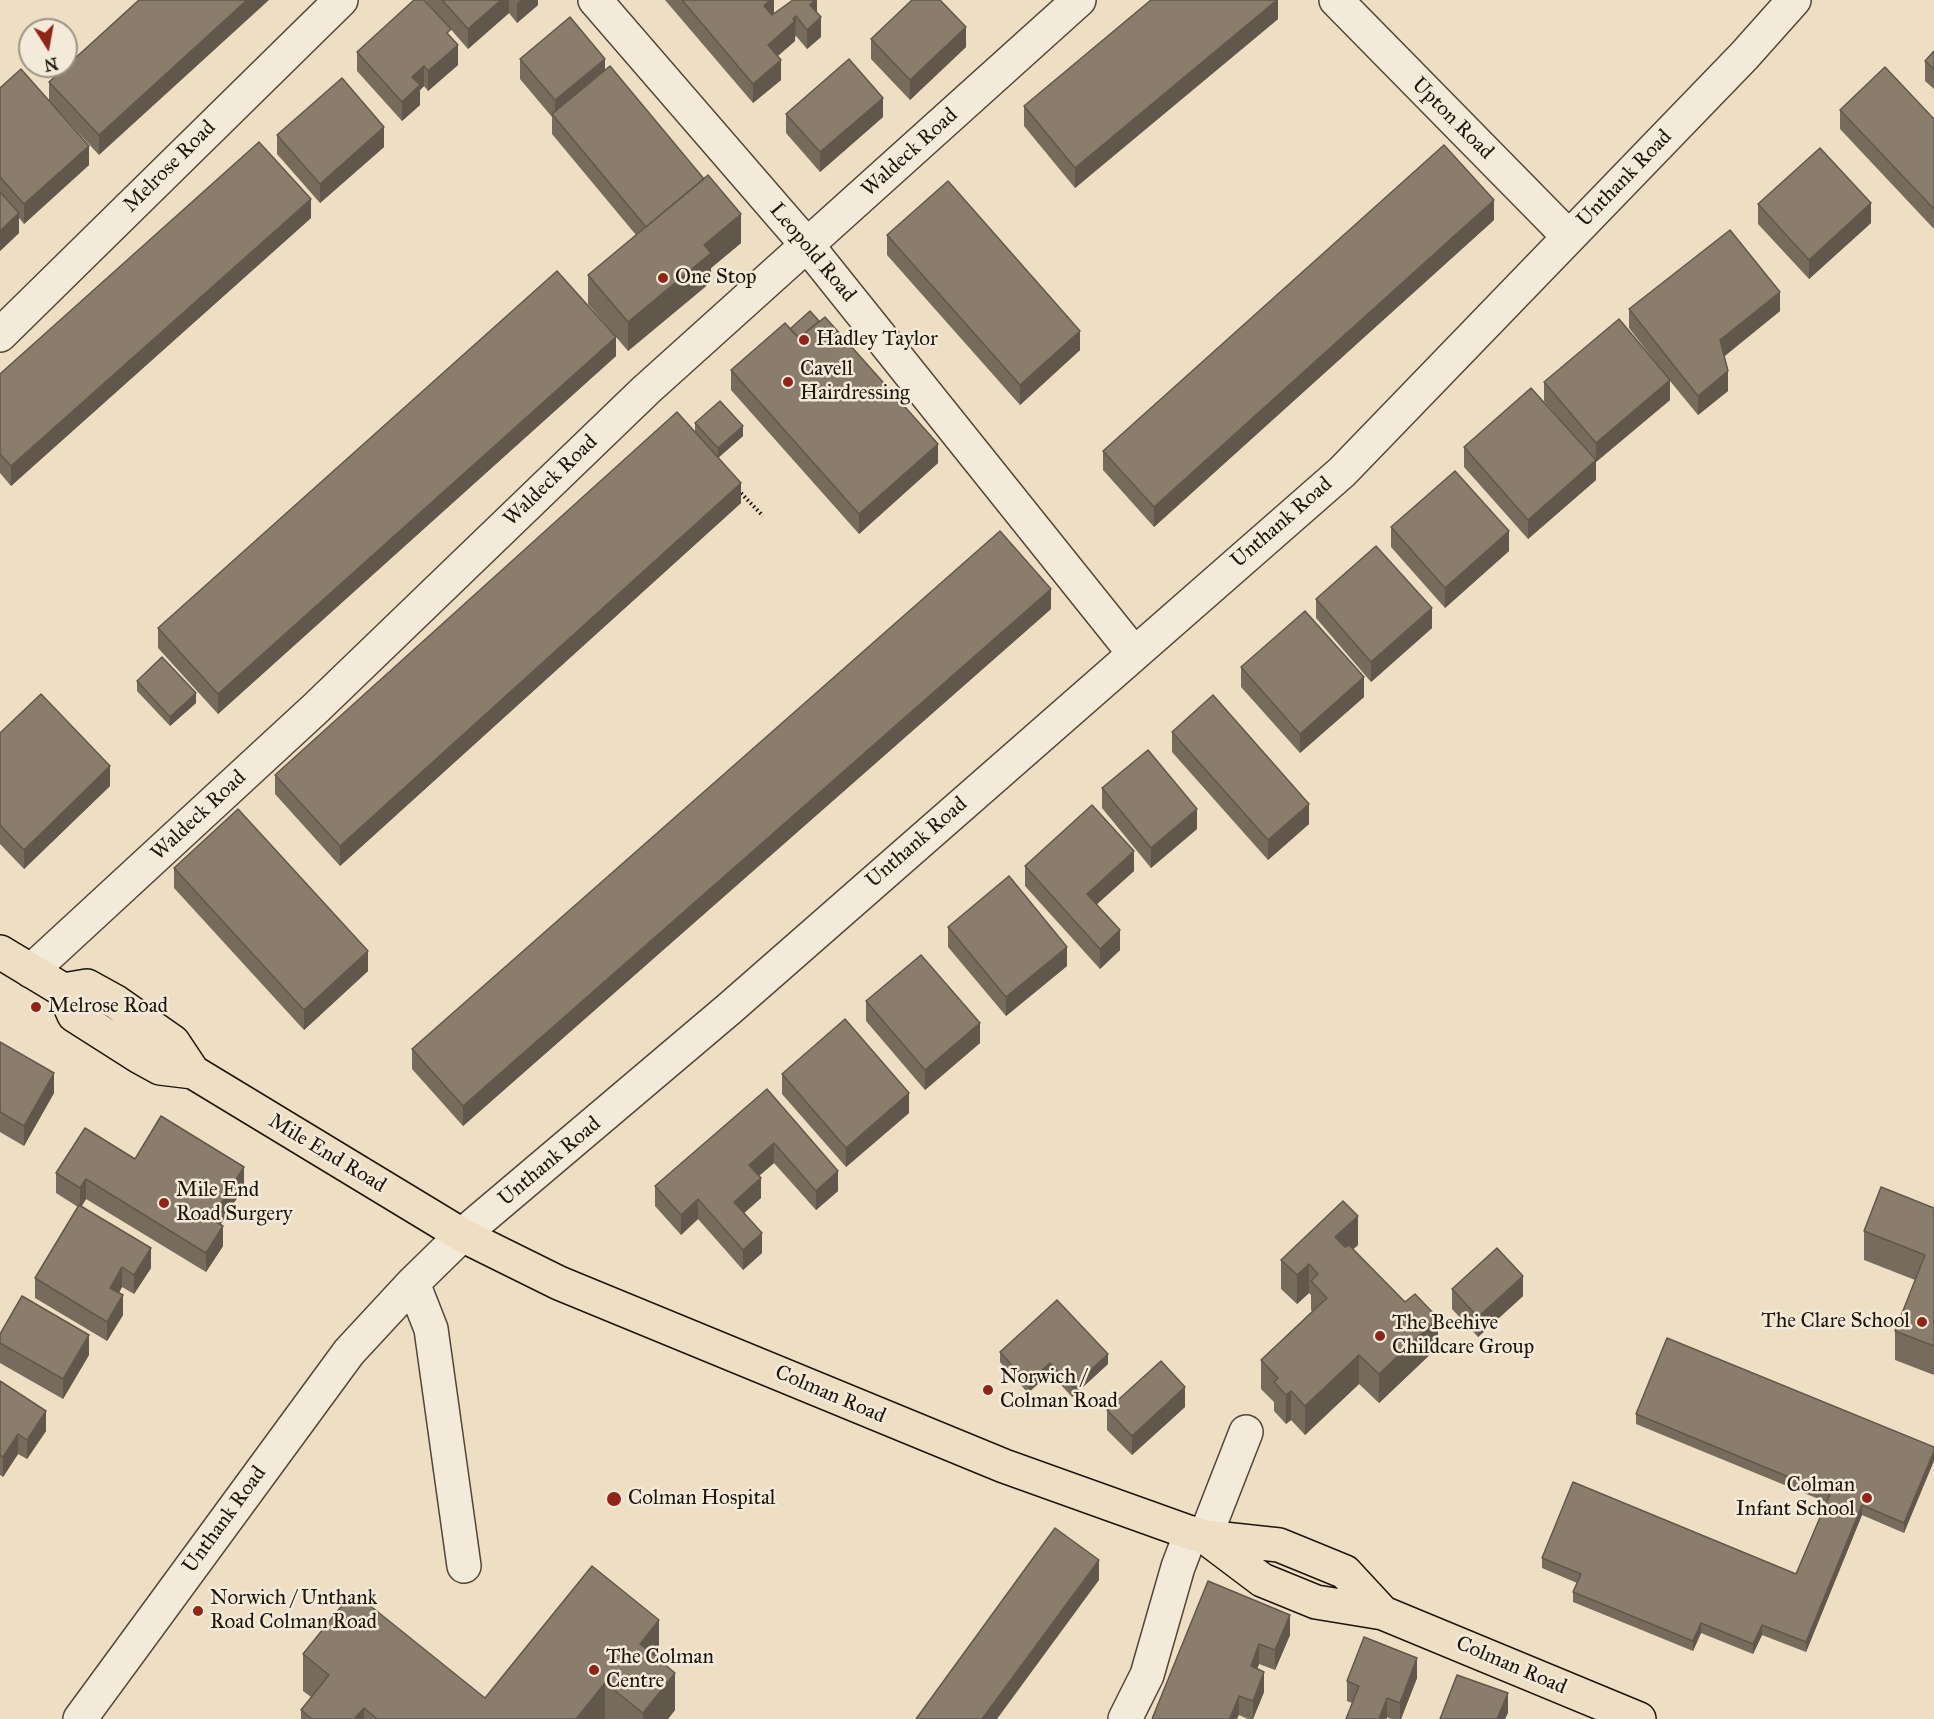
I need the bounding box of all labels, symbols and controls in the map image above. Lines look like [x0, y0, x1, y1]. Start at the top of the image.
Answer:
north arrow [18, 18, 78, 78]
text: N [43, 54, 60, 75]
street label: Upton Road [1406, 73, 1498, 165]
street label: Waldeck Road [857, 103, 963, 203]
street label: Melrose Road [119, 116, 221, 218]
street label: Unthank Road [1572, 125, 1678, 233]
street label: Leopold Road [763, 198, 861, 308]
place label: One Stop [675, 265, 756, 291]
marker: One Stop [656, 271, 670, 285]
place label: Hadley Taylor [816, 327, 938, 353]
marker: Hadley Taylor [797, 333, 811, 347]
place label: Cavell Hairdressing [800, 357, 910, 407]
marker: Cavell Hairdressing [781, 375, 795, 389]
street label: Waldeck Road [499, 430, 603, 532]
street label: Unthank Road [1226, 472, 1338, 574]
street label: Waldeck Road [146, 766, 252, 866]
street label: Unthank Road [861, 792, 973, 894]
place label: Melrose Road [48, 994, 168, 1020]
marker: Melrose Road [29, 1000, 43, 1014]
street label: Mile End Road [264, 1109, 390, 1199]
street label: Unthank Road [494, 1112, 606, 1212]
place label: Mile End Road Surgery [176, 1178, 293, 1228]
marker: Mile End Road Surgery [157, 1196, 171, 1210]
place label: The Clare School [1761, 1309, 1910, 1335]
place label: The Beehive Childcare Group [1392, 1311, 1534, 1361]
marker: The Clare School [1915, 1315, 1929, 1329]
marker: The Beehive Childcare Group [1373, 1329, 1387, 1343]
street label: Colman Road [771, 1360, 889, 1430]
place label: Norwich / Colman Road [1000, 1365, 1118, 1415]
marker: Norwich / Colman Road [981, 1383, 995, 1397]
street label: Unthank Road [178, 1462, 272, 1578]
place label: Colman Infant School [1736, 1473, 1855, 1523]
place label: Colman Hospital [628, 1486, 776, 1512]
marker: Colman Hospital [605, 1490, 623, 1508]
marker: Colman Infant School [1860, 1491, 1874, 1505]
place label: Norwich / Unthank Road Colman Road [210, 1586, 377, 1636]
marker: Norwich / Unthank Road Colman Road [191, 1604, 205, 1618]
street label: Colman Road [1452, 1631, 1570, 1701]
place label: The Colman Centre [606, 1645, 714, 1695]
marker: The Colman Centre [587, 1663, 601, 1677]

